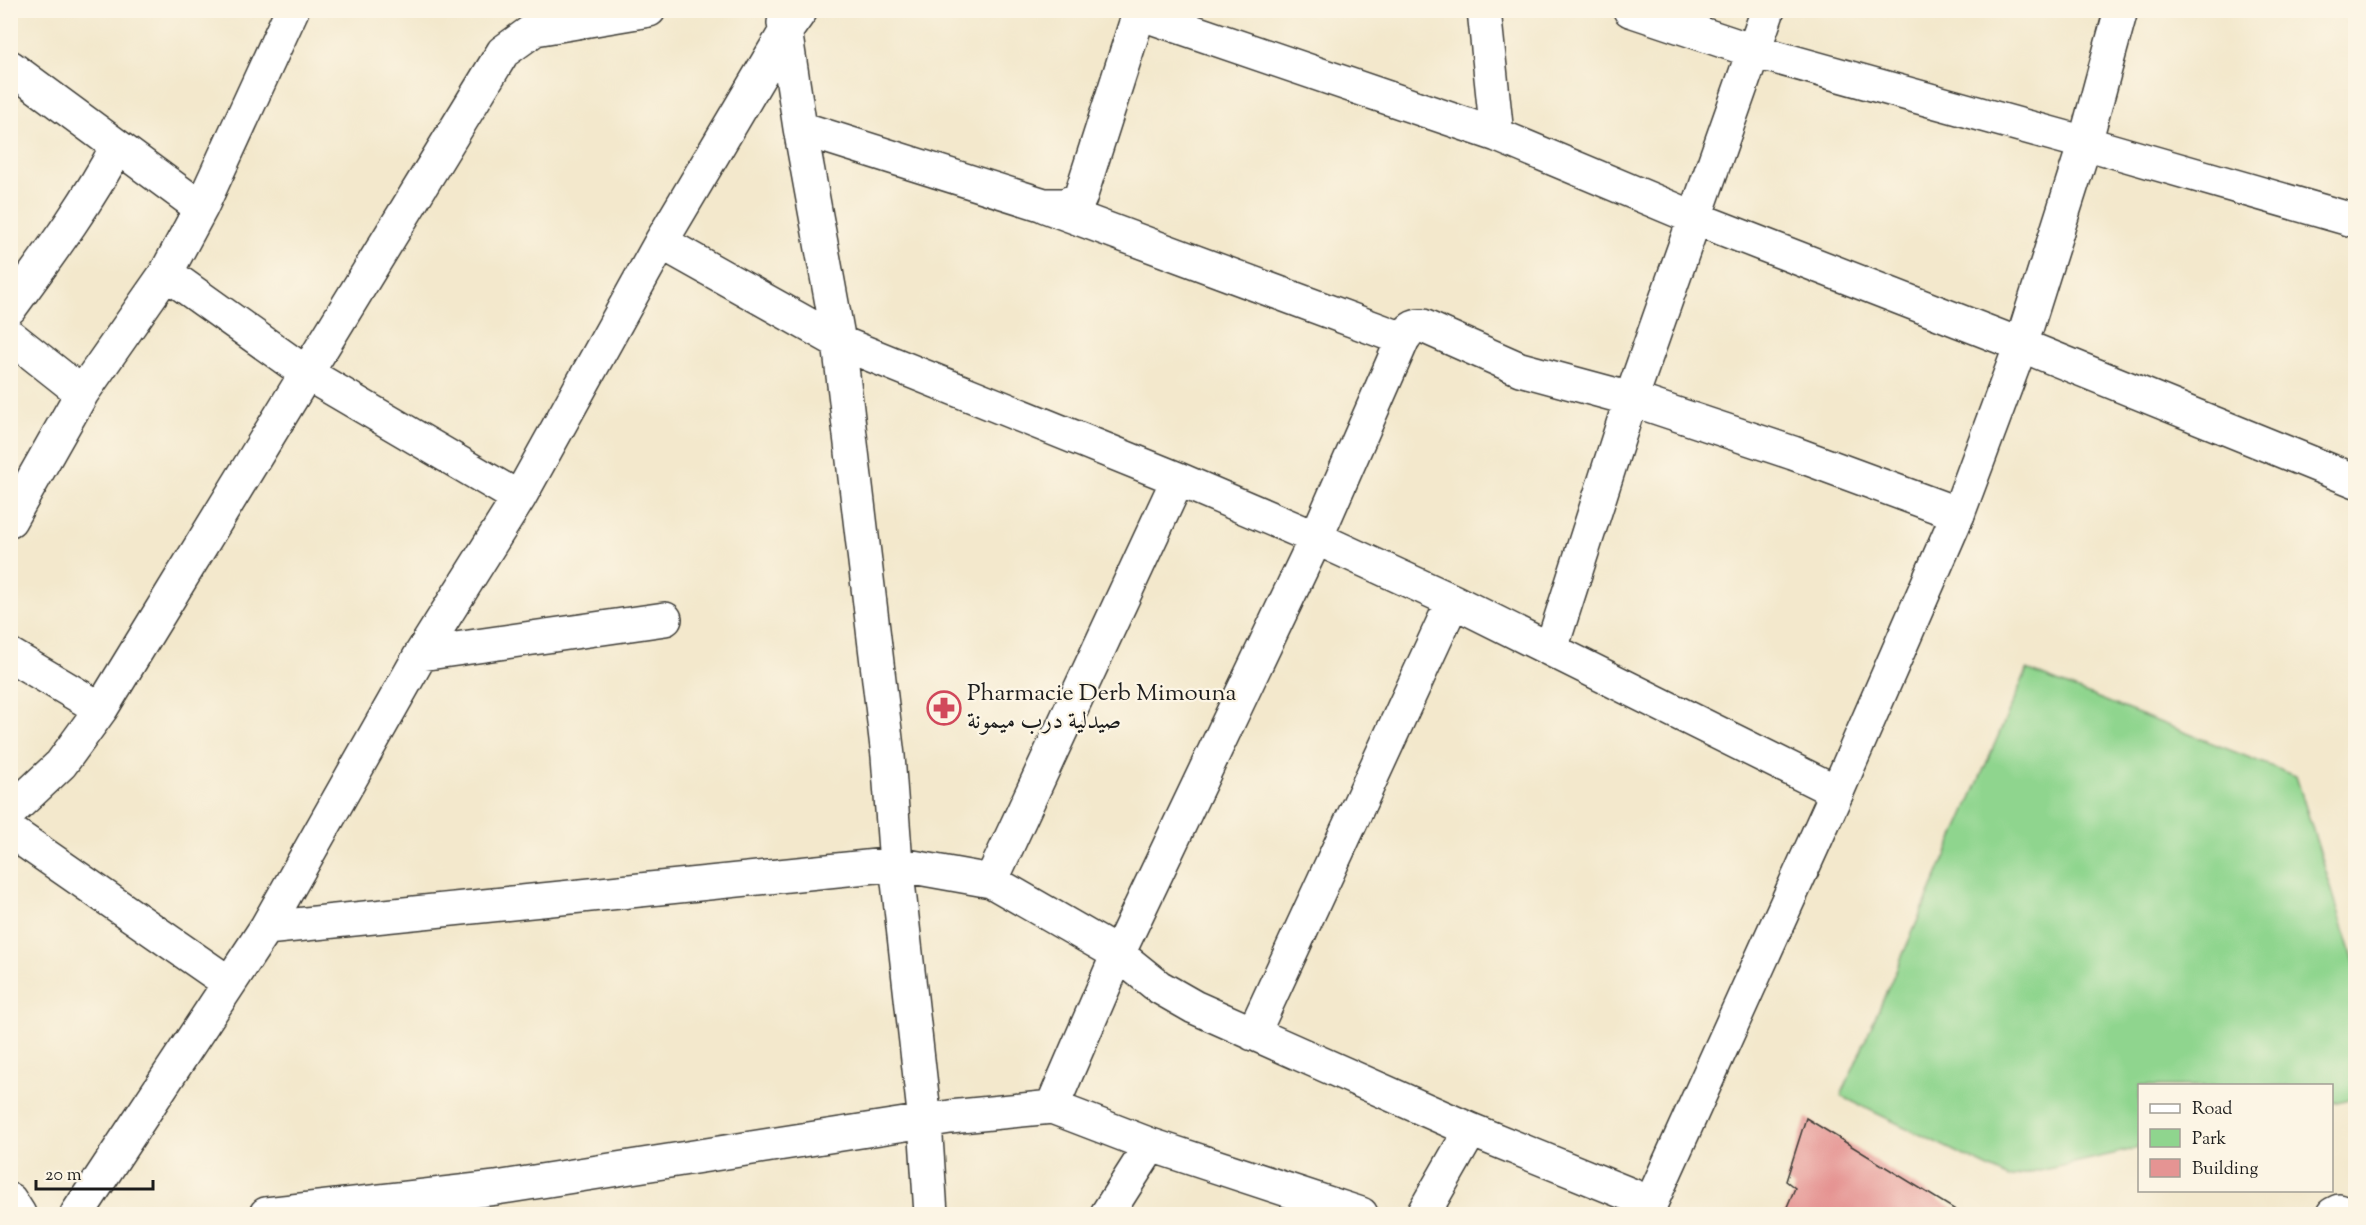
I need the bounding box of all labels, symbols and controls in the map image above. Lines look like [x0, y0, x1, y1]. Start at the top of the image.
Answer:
place label: Pharmacie Derb Mimouna صيدلية درب ميمونة [967, 677, 1237, 739]
pharmacy icon: Pharmacie Derb Mimouna صيدلية درب ميمونة [926, 690, 962, 726]
legend [2138, 1084, 2333, 1192]
text: Road [2192, 1097, 2232, 1123]
text: Park [2192, 1127, 2227, 1153]
scale bar [36, 1153, 153, 1191]
text: Building [2192, 1157, 2258, 1183]
text: 20 m [45, 1163, 82, 1189]

